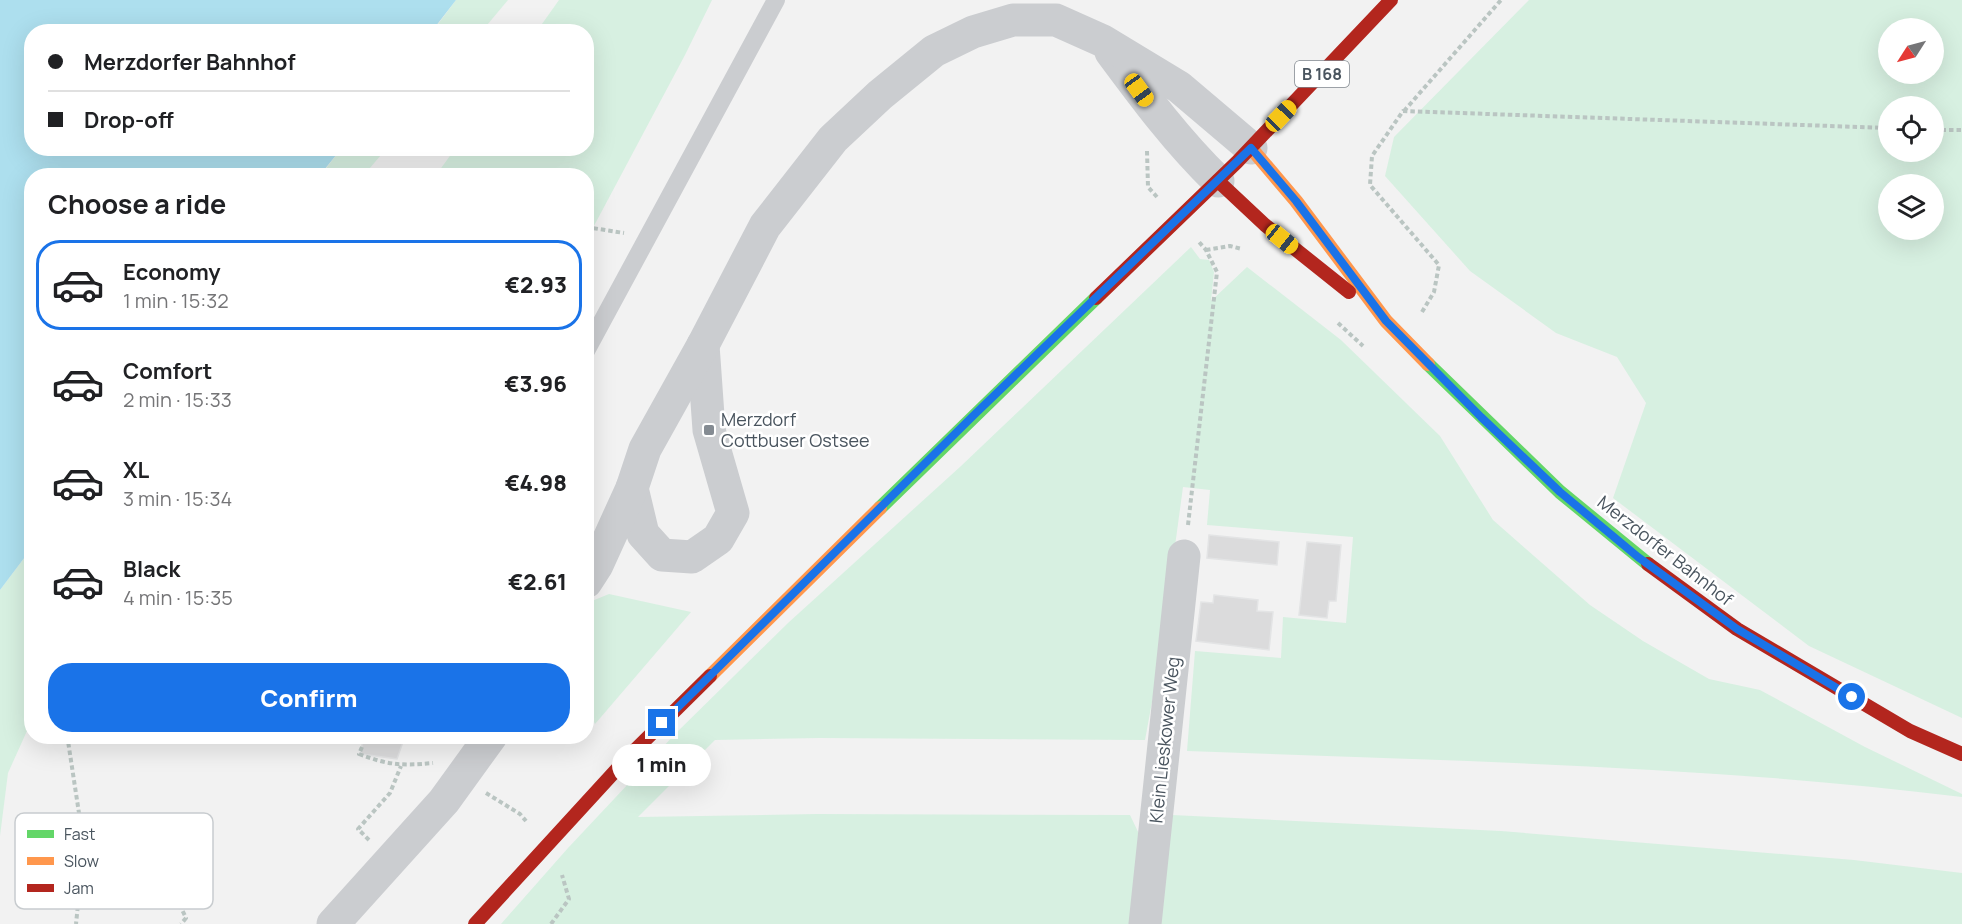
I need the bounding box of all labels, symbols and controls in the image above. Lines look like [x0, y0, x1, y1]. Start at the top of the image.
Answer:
north arrow [1878, 18, 1944, 84]
map controls [1878, 18, 1944, 240]
text: Merzdorfer Bahnhof [84, 47, 296, 77]
road number: B 168 [1295, 61, 1349, 87]
car [1121, 70, 1157, 110]
button: locate [1878, 96, 1944, 162]
car [1262, 97, 1300, 135]
text: Drop-off [84, 105, 174, 135]
button: layers [1878, 174, 1944, 240]
text: Choose a ride [48, 185, 226, 222]
car [1262, 221, 1302, 257]
text: Economy [123, 257, 221, 287]
icon: car [51, 258, 105, 312]
text: €2.93 [505, 270, 567, 300]
text: 1 min · 15:32 [123, 287, 229, 314]
text: Comfort [123, 356, 212, 386]
icon: car [51, 357, 105, 411]
text: €3.96 [504, 369, 567, 399]
text: 2 min · 15:33 [123, 386, 232, 413]
place label: Merzdorf Cottbuser Ostsee [721, 407, 869, 452]
marker: Merzdorf Cottbuser Ostsee [702, 423, 716, 437]
text: XL [123, 455, 149, 485]
icon: car [51, 456, 105, 510]
text: €4.98 [505, 468, 567, 498]
text: 3 min · 15:34 [123, 485, 232, 512]
street label: Merzdorfer Bahnhof [1593, 490, 1739, 611]
text: Black [123, 554, 180, 584]
icon: car [51, 555, 105, 609]
text: €2.61 [508, 567, 567, 597]
text: 4 min · 15:35 [123, 584, 233, 611]
street label: Klein Lieskower Weg [1143, 655, 1185, 824]
button: Confirm [48, 663, 570, 732]
route start [1838, 683, 1865, 710]
route end [648, 709, 675, 736]
callout: 1 min [612, 744, 712, 786]
text: 1 min [636, 751, 687, 778]
legend [15, 813, 213, 909]
text: Fast [64, 823, 95, 845]
text: Slow [64, 850, 99, 872]
text: Jam [64, 877, 94, 899]

